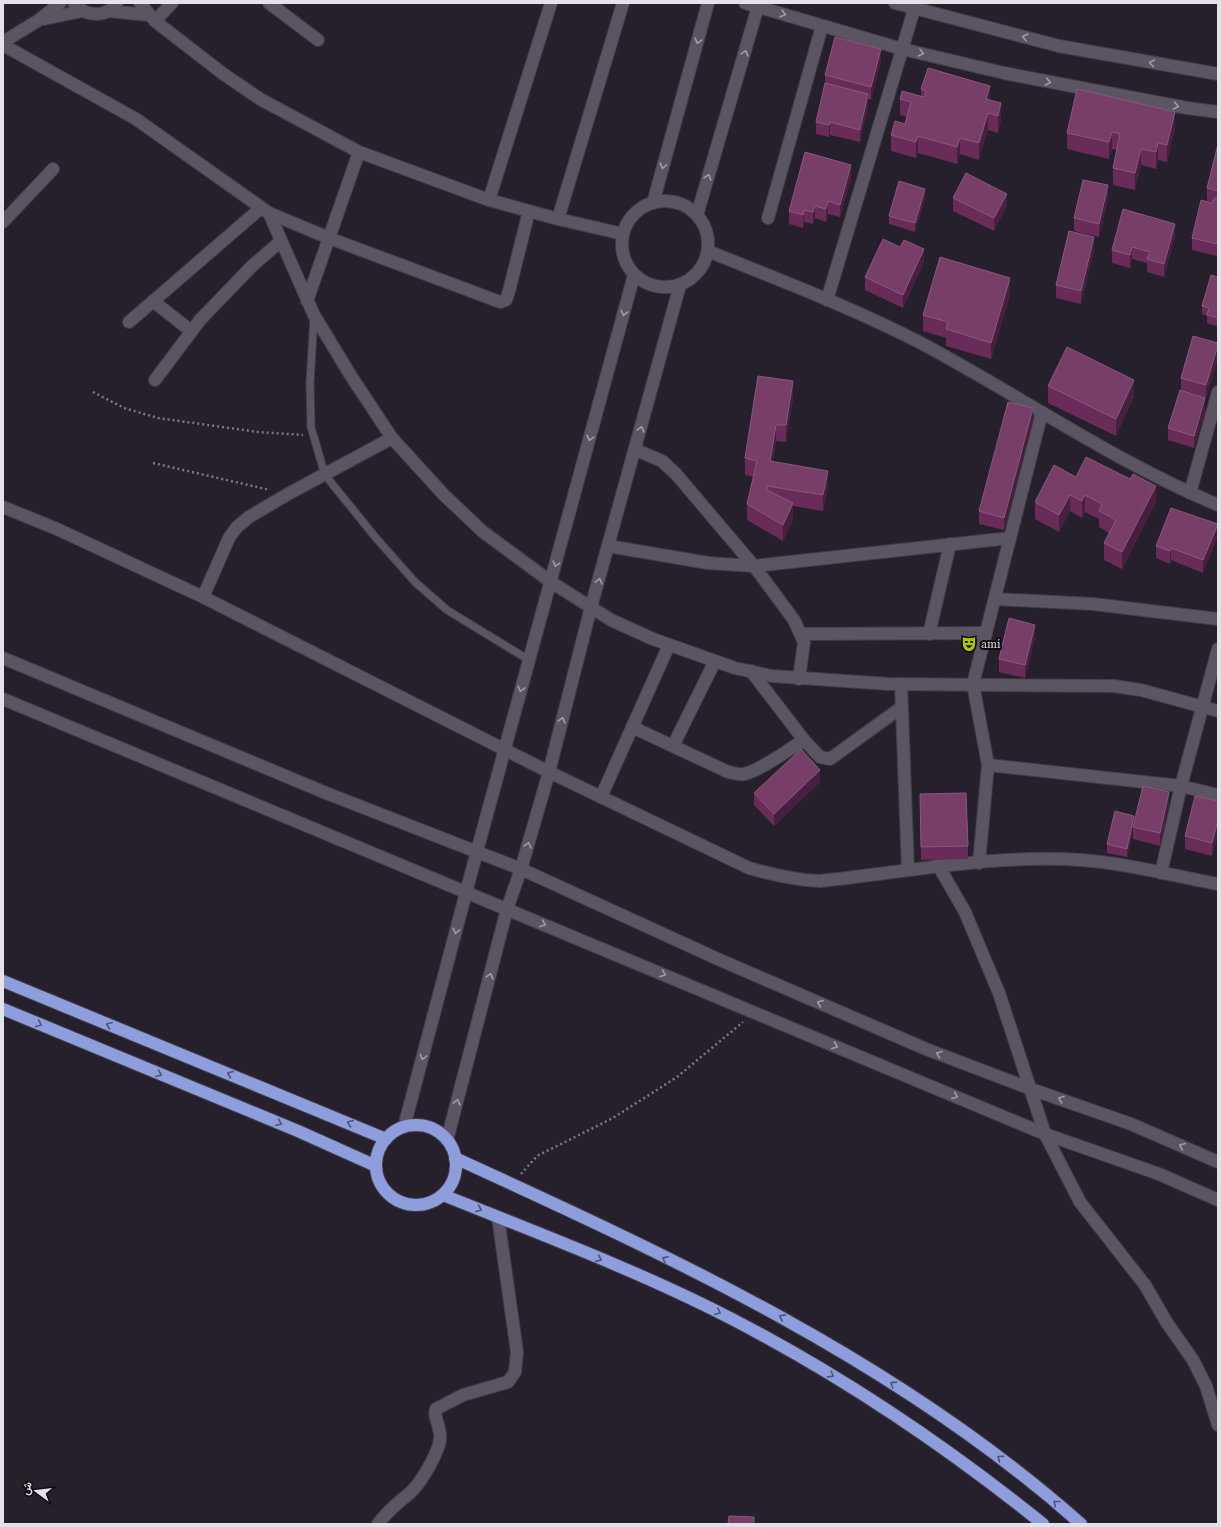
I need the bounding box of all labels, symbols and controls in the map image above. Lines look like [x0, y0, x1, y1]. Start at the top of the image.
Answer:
one-way arrow [779, 9, 786, 18]
one-way arrow [1021, 33, 1028, 42]
one-way arrow [694, 37, 703, 44]
one-way arrow [740, 49, 749, 56]
one-way arrow [918, 49, 924, 57]
one-way arrow [1149, 59, 1155, 67]
one-way arrow [1045, 77, 1051, 85]
one-way arrow [1173, 101, 1179, 109]
one-way arrow [659, 162, 668, 169]
one-way arrow [703, 174, 712, 181]
one-way arrow [620, 309, 629, 316]
one-way arrow [637, 425, 645, 432]
one-way arrow [586, 435, 595, 442]
one-way arrow [552, 560, 561, 567]
one-way arrow [594, 578, 603, 585]
theatre icon: ami [960, 635, 978, 653]
place label: ami [981, 638, 1001, 651]
one-way arrow [517, 685, 526, 692]
one-way arrow [557, 717, 566, 724]
one-way arrow [523, 842, 532, 849]
one-way arrow [540, 920, 547, 928]
one-way arrow [452, 928, 461, 935]
one-way arrow [660, 970, 667, 978]
one-way arrow [485, 973, 494, 980]
one-way arrow [816, 1000, 823, 1008]
one-way arrow [35, 1019, 43, 1027]
one-way arrow [106, 1022, 114, 1030]
one-way arrow [830, 1041, 838, 1049]
one-way arrow [936, 1050, 943, 1058]
one-way arrow [419, 1054, 427, 1060]
one-way arrow [156, 1069, 163, 1077]
one-way arrow [226, 1071, 234, 1079]
one-way arrow [951, 1092, 958, 1100]
one-way arrow [1058, 1096, 1065, 1104]
one-way arrow [452, 1099, 461, 1106]
one-way arrow [276, 1119, 283, 1127]
one-way arrow [346, 1120, 353, 1128]
one-way arrow [1179, 1143, 1187, 1151]
one-way arrow [475, 1205, 482, 1213]
one-way arrow [595, 1254, 603, 1262]
one-way arrow [662, 1256, 670, 1263]
one-way arrow [713, 1307, 721, 1315]
one-way arrow [778, 1314, 786, 1322]
one-way arrow [827, 1370, 834, 1377]
one-way arrow [890, 1381, 897, 1389]
one-way arrow [997, 1456, 1004, 1463]
north arrow [16, 1471, 56, 1511]
text: ش [19, 1480, 35, 1497]
one-way arrow [1053, 1500, 1060, 1507]

